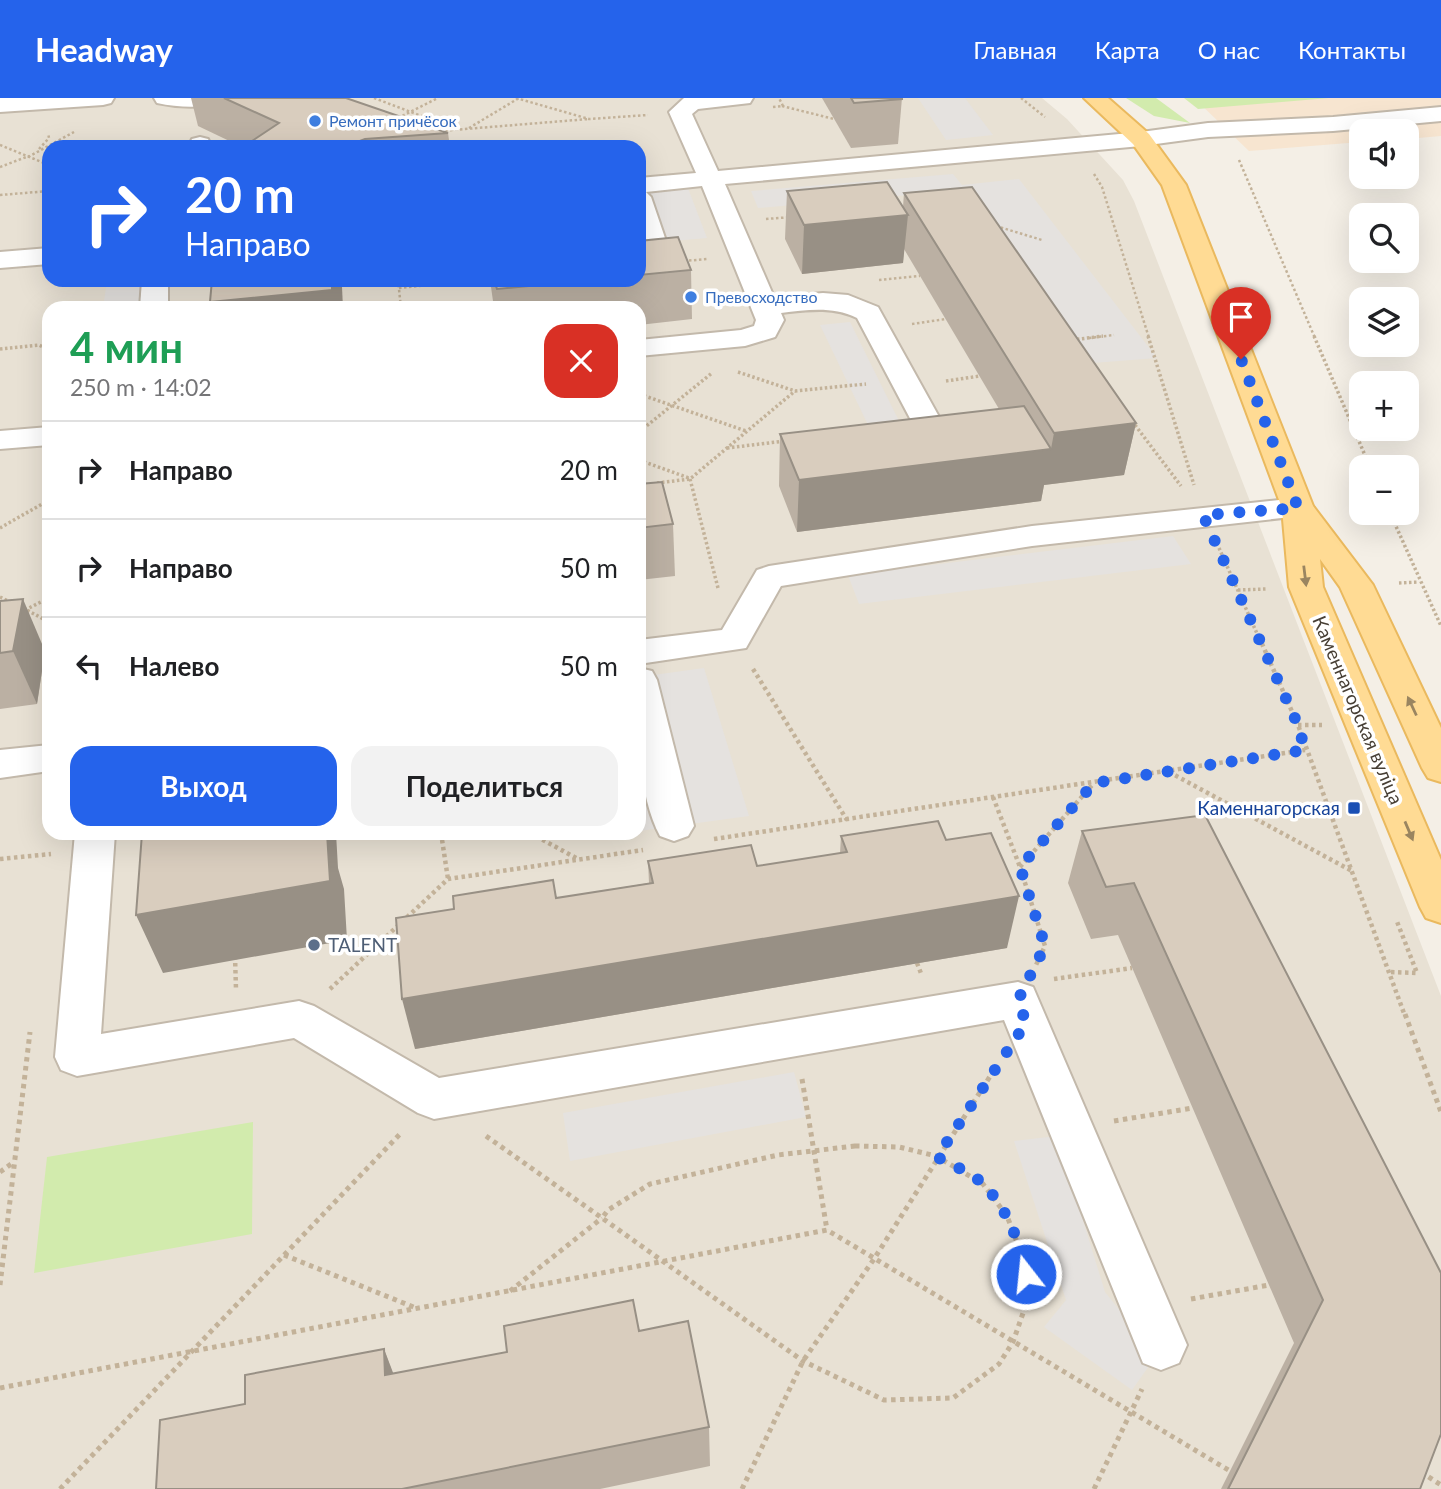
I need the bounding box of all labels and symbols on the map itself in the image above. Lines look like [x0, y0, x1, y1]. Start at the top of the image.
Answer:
place label: Ремонт причёсок [329, 111, 458, 130]
marker: Ремонт причёсок [307, 113, 323, 129]
place label: Превосходство [705, 287, 818, 306]
pin [1211, 287, 1271, 359]
marker: Превосходство [683, 289, 699, 305]
one-way arrow [1300, 565, 1311, 587]
street label: Каменнагорская вуліца [1308, 612, 1409, 807]
one-way arrow [1407, 696, 1418, 716]
place label: Каменнагорская [1197, 796, 1340, 819]
marker: Каменнагорская [1346, 800, 1362, 816]
one-way arrow [1404, 821, 1415, 842]
place label: TALENT [328, 933, 397, 956]
marker: TALENT [306, 937, 322, 953]
position arrow [989, 1237, 1063, 1311]

